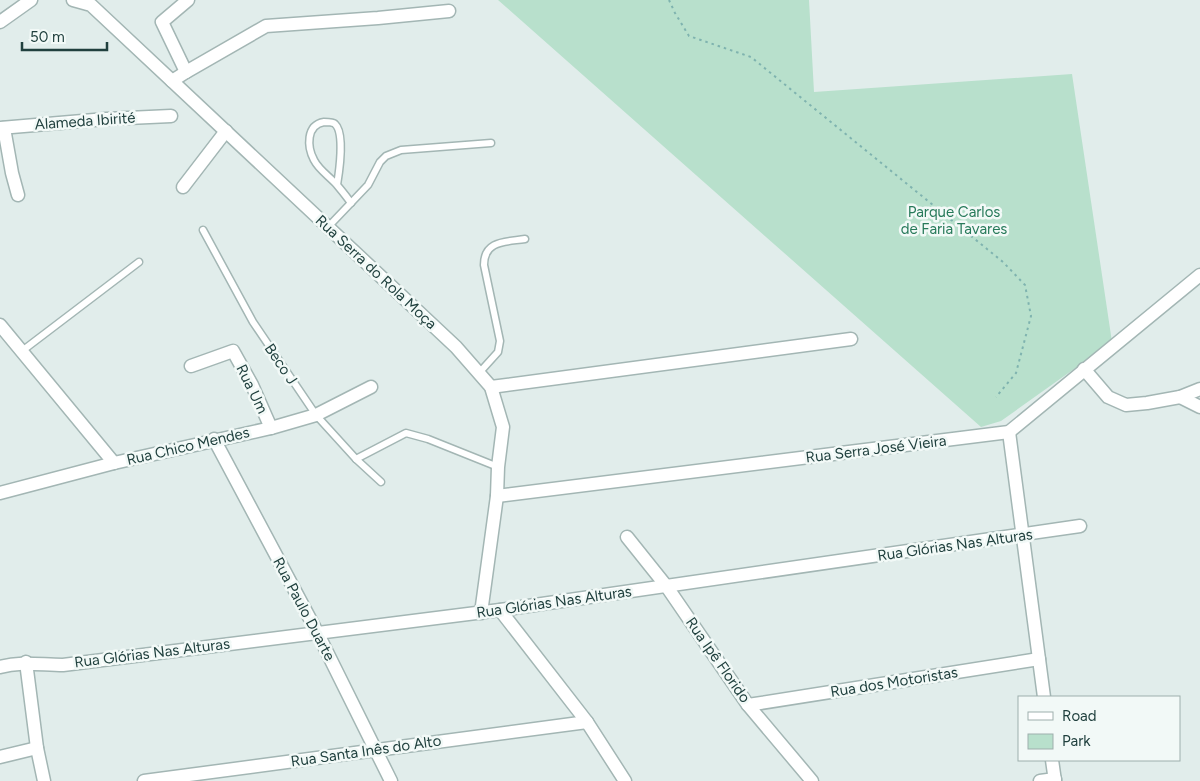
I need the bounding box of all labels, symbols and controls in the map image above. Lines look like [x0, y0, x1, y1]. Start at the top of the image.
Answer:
scale bar [22, 20, 108, 52]
text: 50 m [30, 28, 65, 46]
street label: Alameda Ibirité [34, 109, 136, 133]
park label: Parque Carlos de Faria Tavares [901, 203, 1007, 238]
street label: Rua Serra do Rola Moça [312, 211, 440, 333]
street label: Beco J [261, 340, 301, 388]
street label: Rua Um [232, 361, 272, 417]
street label: Rua Chico Mendes [125, 423, 251, 469]
street label: Rua Serra José Vieira [805, 431, 947, 467]
street label: Rua Glórias Nas Alturas [876, 525, 1034, 565]
street label: Rua Paulo Duarte [269, 554, 339, 664]
street label: Rua Glórias Nas Alturas [475, 582, 633, 622]
street label: Rua Ipê Florido [682, 614, 754, 706]
street label: Rua Glórias Nas Alturas [73, 635, 231, 671]
street label: Rua dos Motoristas [829, 663, 959, 701]
legend [1018, 696, 1180, 761]
text: Road [1062, 707, 1097, 725]
street label: Rua Santa Inês do Alto [290, 731, 443, 770]
text: Park [1062, 732, 1091, 750]

